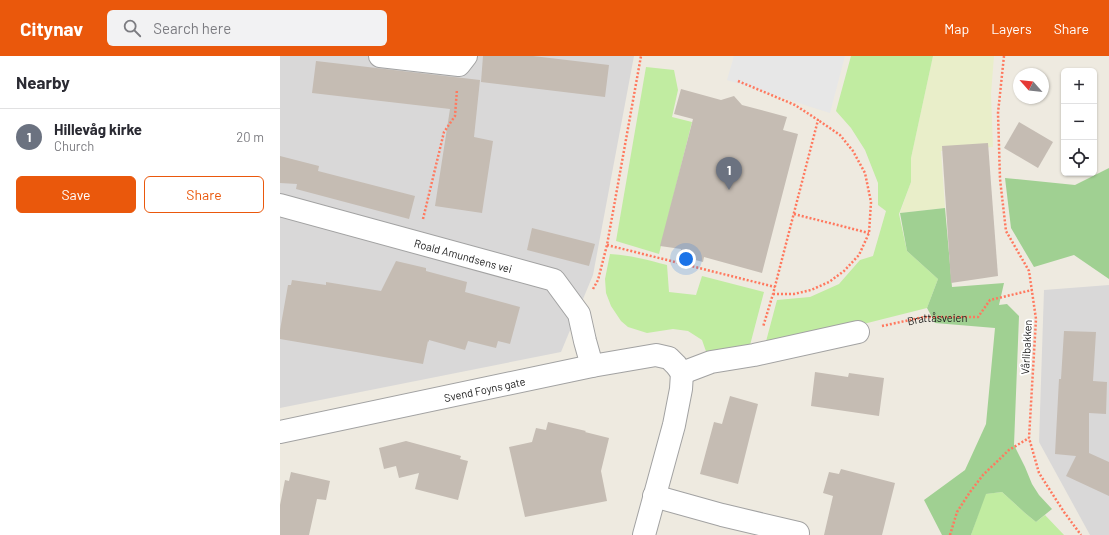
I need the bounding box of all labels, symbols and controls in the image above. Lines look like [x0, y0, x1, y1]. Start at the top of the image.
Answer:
search box [107, 10, 387, 46]
text: Citynav [20, 17, 83, 40]
icon: search [121, 17, 143, 39]
text: Search here [153, 19, 231, 37]
text: Map [944, 20, 969, 37]
text: Layers [991, 20, 1032, 37]
text: Share [1054, 20, 1089, 37]
north arrow [1013, 68, 1049, 104]
map controls [1061, 68, 1097, 176]
button: + [1061, 68, 1097, 104]
text: Nearby [16, 72, 70, 92]
button: − [1061, 104, 1097, 140]
text: Hillevåg kirke [54, 120, 142, 138]
text: 1 [27, 129, 31, 145]
text: 20 m [236, 129, 264, 145]
text: Church [54, 138, 94, 154]
button: locate [1061, 140, 1097, 176]
pin: 1 [716, 157, 742, 190]
button: Save [16, 176, 136, 213]
button: Share [144, 176, 264, 213]
street label: Roald Amundsens vei [413, 236, 514, 275]
your location [676, 249, 696, 269]
street label: Brattåsveien [906, 311, 967, 327]
street label: Vårlibakken [1018, 319, 1034, 375]
street label: Svend Foyns gate [443, 374, 526, 404]

